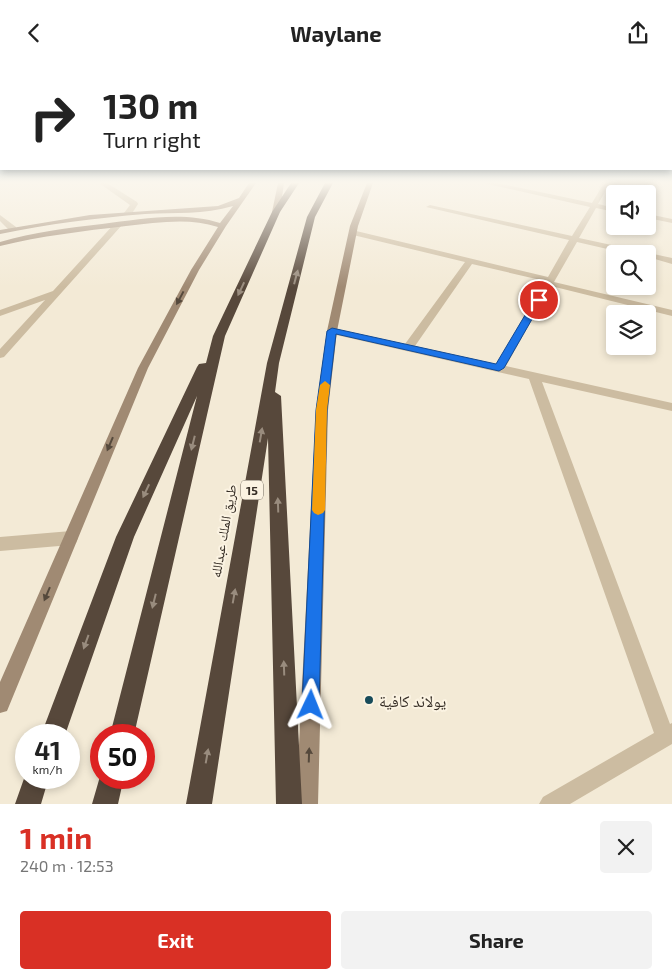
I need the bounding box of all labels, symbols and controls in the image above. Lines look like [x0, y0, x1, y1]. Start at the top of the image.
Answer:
icon: back [20, 19, 48, 47]
icon: share [624, 19, 652, 47]
text: Waylane [290, 20, 382, 46]
text: 130 m [103, 84, 198, 126]
icon: right [20, 85, 85, 150]
text: Turn right [103, 126, 201, 152]
map controls [606, 185, 656, 355]
button: sound [606, 185, 656, 235]
button: search [606, 245, 656, 295]
one-way arrow [292, 269, 300, 284]
pin [518, 279, 560, 321]
one-way arrow [236, 282, 244, 296]
icon: arrive [525, 286, 553, 314]
one-way arrow [176, 291, 184, 305]
button: layers [606, 305, 656, 355]
one-way arrow [257, 427, 265, 443]
one-way arrow [189, 436, 197, 451]
one-way arrow [106, 437, 114, 451]
road number: 15 [241, 481, 263, 499]
street label: طريق الملك عبدالله [206, 483, 242, 579]
one-way arrow [142, 484, 150, 498]
one-way arrow [274, 497, 282, 513]
one-way arrow [42, 587, 50, 601]
one-way arrow [230, 587, 238, 603]
one-way arrow [150, 594, 158, 609]
one-way arrow [82, 635, 90, 650]
one-way arrow [280, 660, 288, 676]
position arrow [284, 678, 336, 730]
place label: يولاند كافية [379, 691, 446, 711]
marker: يولاند كافية [363, 694, 375, 706]
speed limit sign: 50 [90, 724, 155, 789]
text: 41 [34, 735, 61, 765]
one-way arrow [305, 747, 313, 763]
one-way arrow [203, 748, 211, 764]
text: km/h [33, 762, 62, 776]
text: 1 min [20, 819, 92, 855]
button: close [600, 821, 652, 873]
text: 240 m · 12:53 [20, 856, 114, 875]
button: Exit [20, 911, 331, 969]
button: Share [341, 911, 652, 969]

